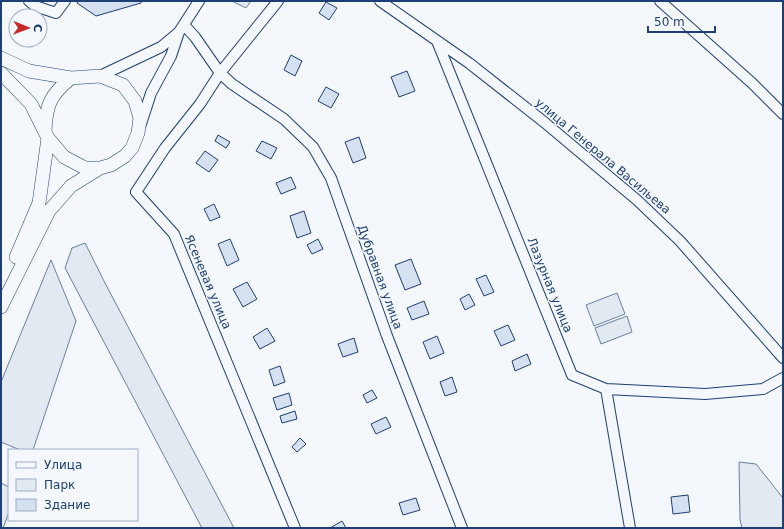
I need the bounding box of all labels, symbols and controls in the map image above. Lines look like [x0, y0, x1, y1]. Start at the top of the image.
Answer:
north arrow [8, 8, 48, 48]
scale bar [648, 8, 715, 34]
text: 50 m [654, 15, 685, 29]
text: С [31, 24, 44, 32]
street label: улица Генерала Васильева [533, 95, 673, 217]
street label: Дубравная улица [355, 223, 405, 331]
street label: Ясеневая улица [182, 233, 234, 331]
street label: Лазурная улица [524, 235, 576, 335]
legend [8, 449, 138, 521]
text: Улица [44, 458, 82, 472]
text: Парк [44, 478, 75, 492]
text: Здание [44, 498, 90, 512]

